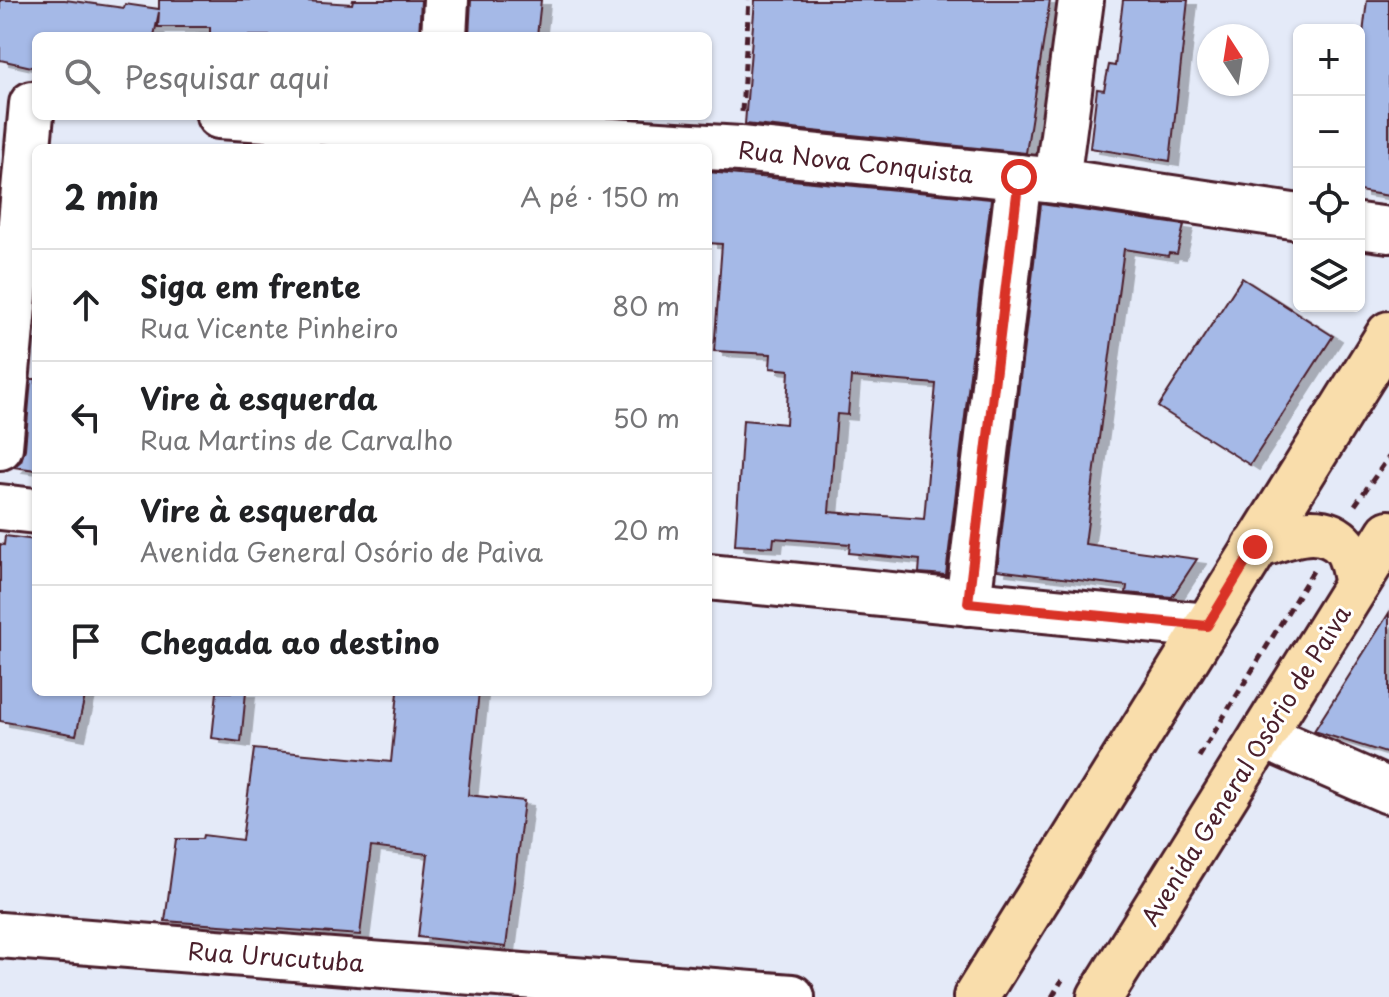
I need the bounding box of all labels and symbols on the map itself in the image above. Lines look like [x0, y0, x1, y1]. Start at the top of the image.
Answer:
north arrow [1197, 24, 1269, 96]
street label: Rua Nova Conquista [737, 131, 975, 191]
route start [1001, 159, 1037, 195]
route end [1237, 529, 1273, 565]
street label: Avenida General Osório de Paiva [1131, 598, 1359, 932]
street label: Rua Urucutuba [187, 932, 365, 980]

